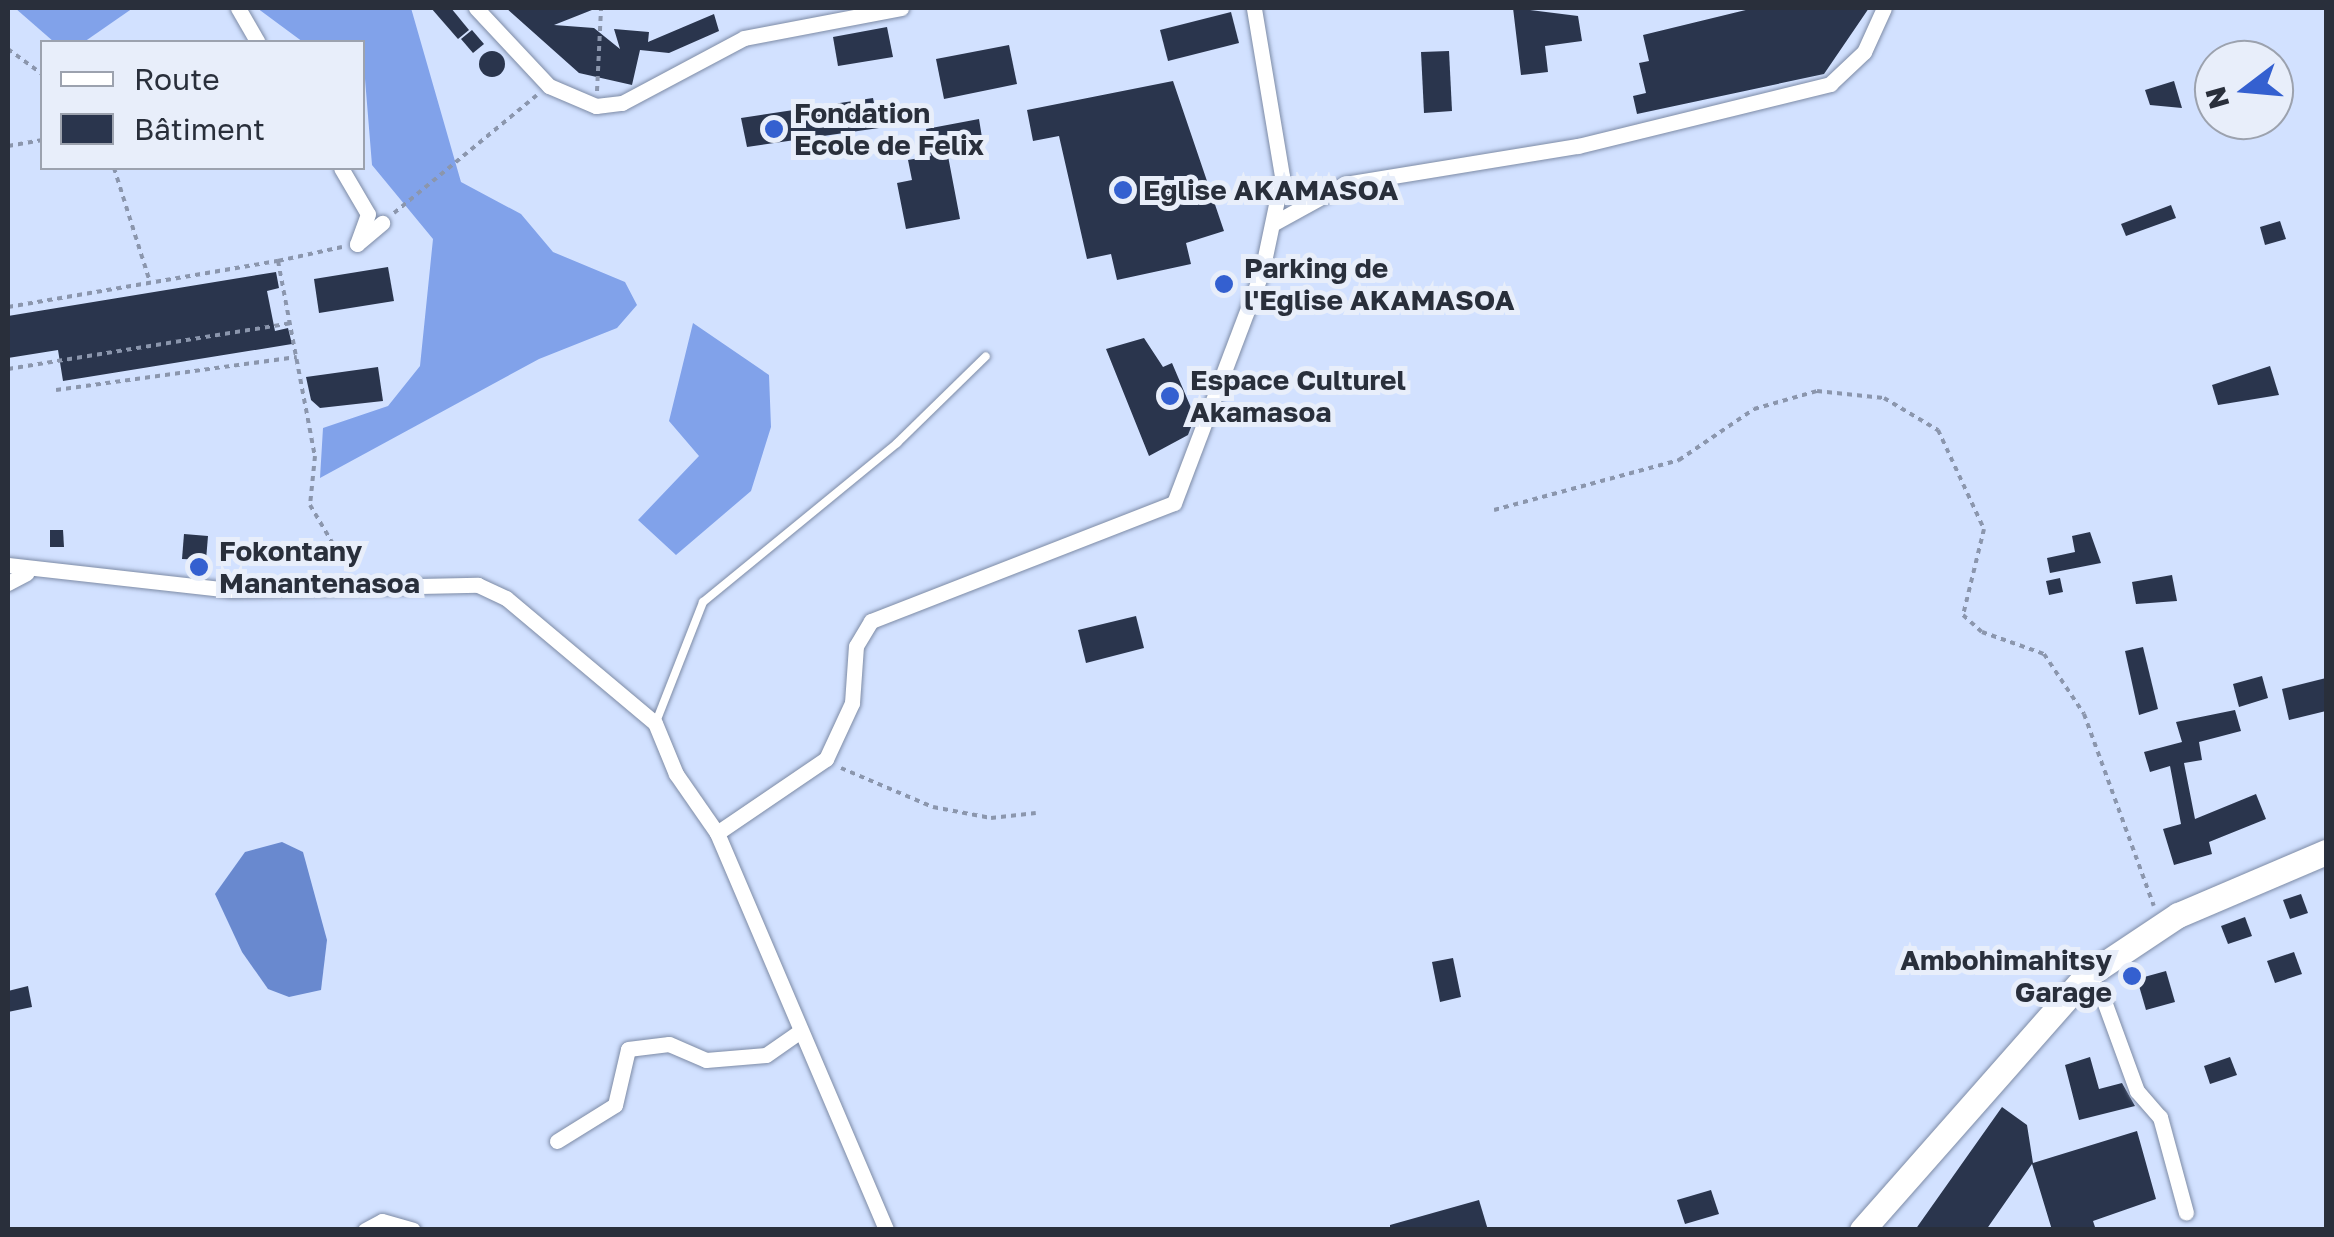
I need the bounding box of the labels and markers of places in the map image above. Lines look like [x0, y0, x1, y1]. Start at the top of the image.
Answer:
place label: Fondation Ecole de Felix [794, 96, 984, 162]
marker: Fondation Ecole de Felix [763, 118, 785, 140]
place label: Eglise AKAMASOA [1143, 173, 1398, 207]
marker: Eglise AKAMASOA [1112, 179, 1134, 201]
place label: Parking de l'Eglise AKAMASOA [1244, 251, 1515, 317]
marker: Parking de l'Eglise AKAMASOA [1213, 273, 1235, 295]
place label: Espace Culturel Akamasoa [1190, 363, 1406, 429]
marker: Espace Culturel Akamasoa [1159, 385, 1181, 407]
place label: Fokontany Manantenasoa [219, 534, 420, 600]
marker: Fokontany Manantenasoa [188, 556, 210, 578]
place label: Ambohimahitsy Garage [1900, 943, 2112, 1009]
marker: Ambohimahitsy Garage [2121, 965, 2143, 987]

